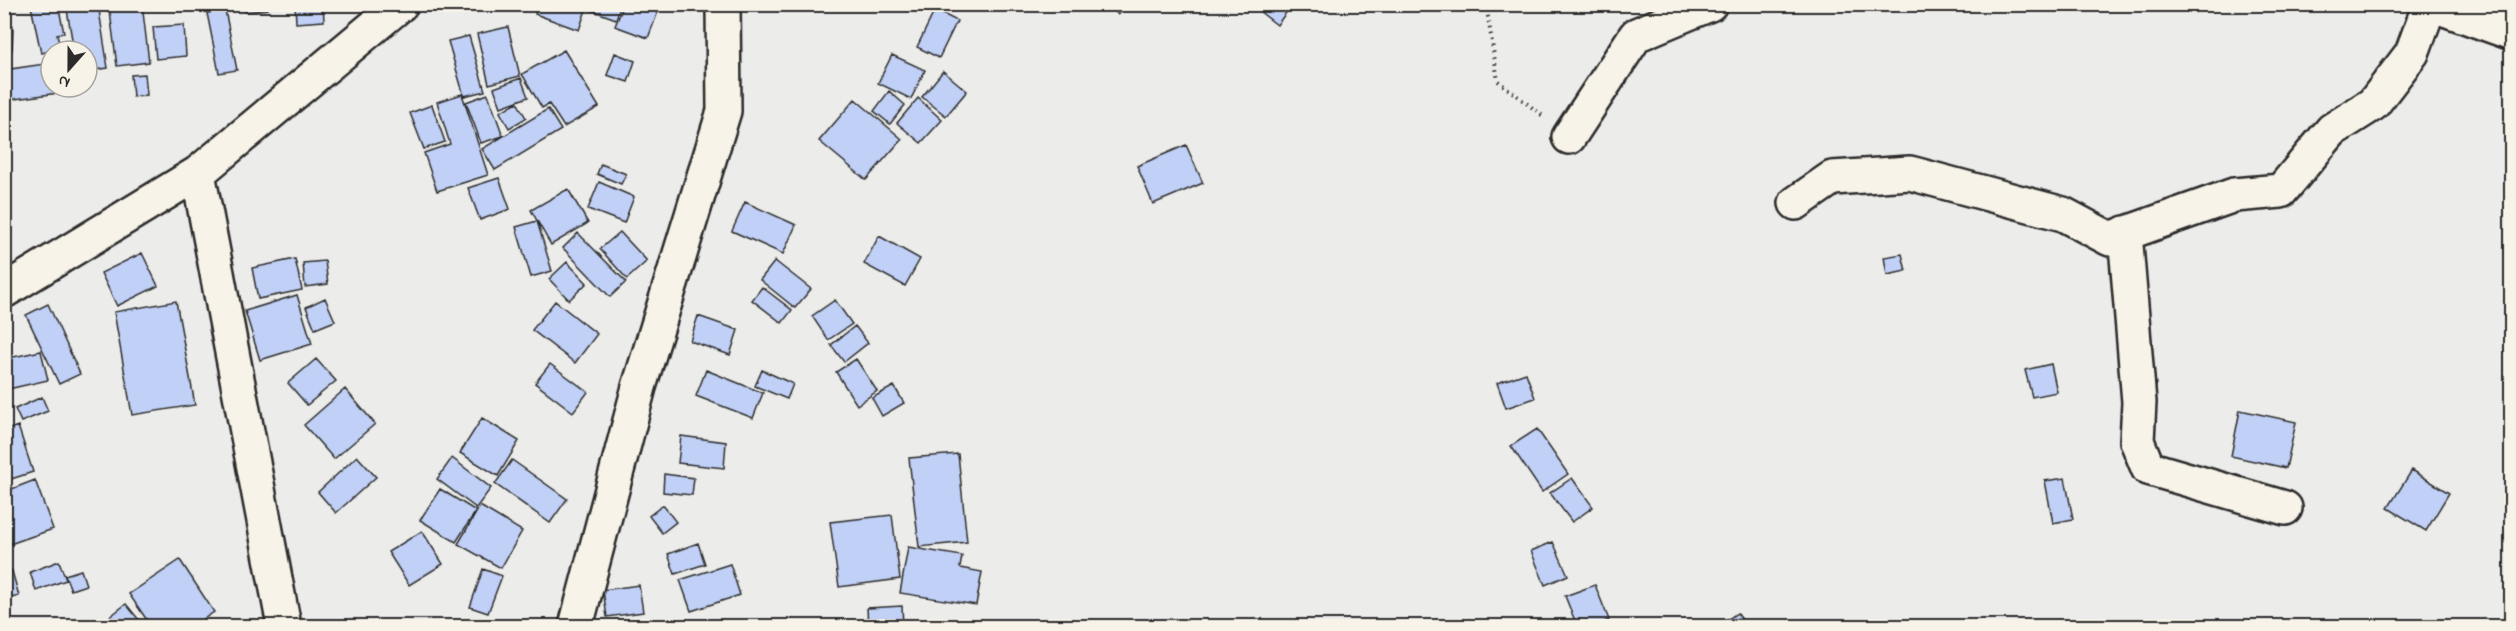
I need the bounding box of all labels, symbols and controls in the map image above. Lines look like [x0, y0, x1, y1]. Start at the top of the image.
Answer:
north arrow [39, 39, 99, 99]
text: N [55, 68, 74, 94]

